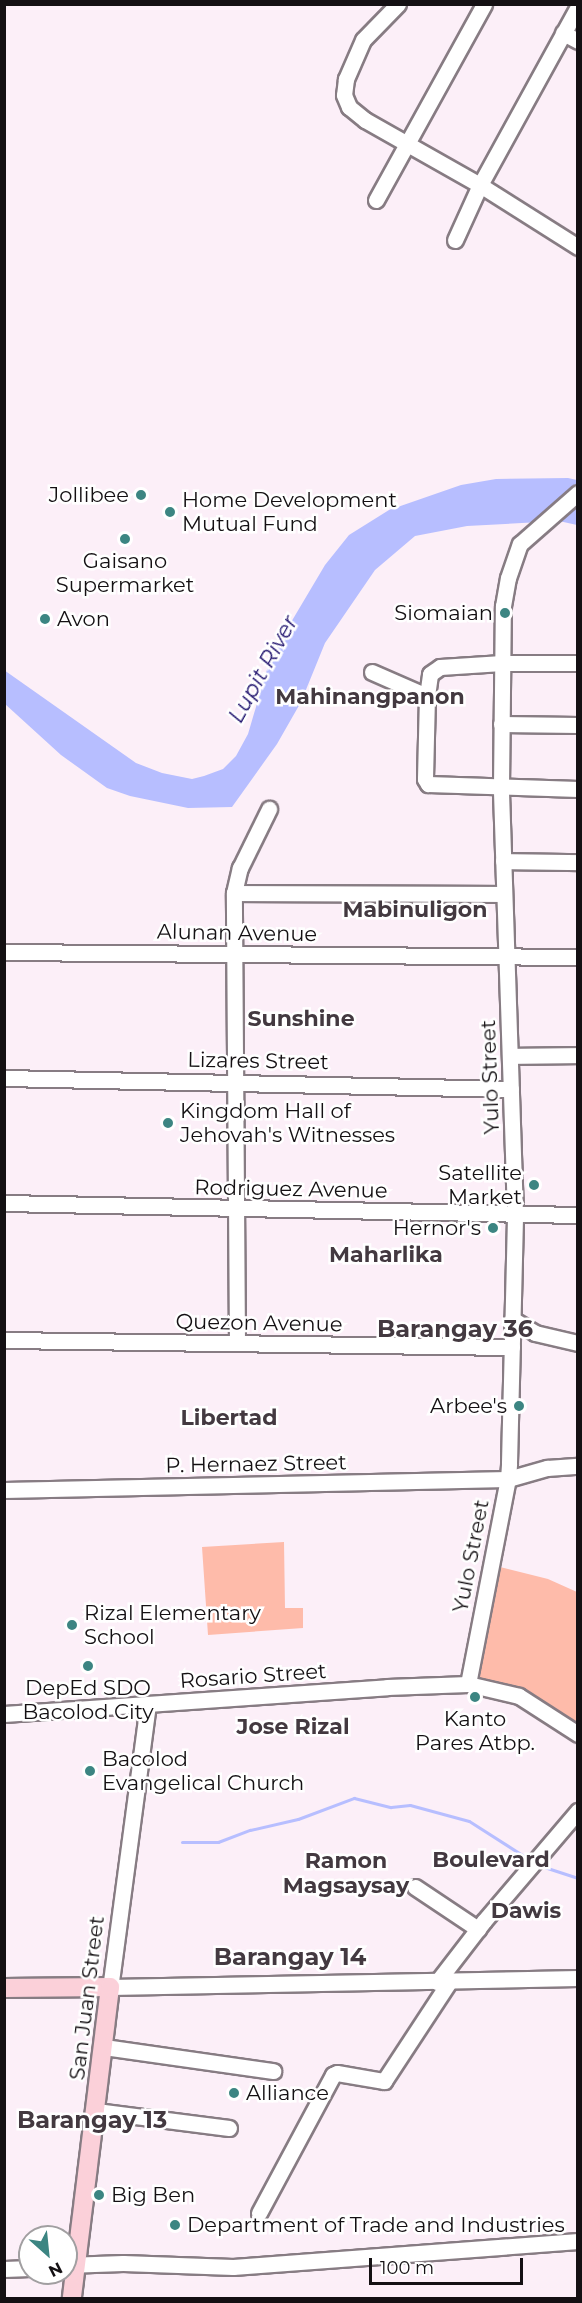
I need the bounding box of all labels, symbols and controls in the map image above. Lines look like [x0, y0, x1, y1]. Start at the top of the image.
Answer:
place label: Jollibee [49, 482, 129, 508]
place label: Home Development Mutual Fund [182, 487, 397, 537]
marker: Jollibee [134, 488, 148, 502]
marker: Home Development Mutual Fund [163, 505, 177, 519]
marker: Gaisano Supermarket [118, 532, 132, 546]
place label: Gaisano Supermarket [56, 548, 194, 598]
place label: Siomaian [394, 600, 493, 626]
place label: Avon [57, 606, 110, 632]
marker: Siomaian [498, 606, 512, 620]
water label: Lupit River [223, 611, 303, 727]
marker: Avon [38, 612, 52, 626]
district label: Mahinangpanon [275, 684, 465, 710]
district label: Mabinuligon [343, 897, 487, 923]
street label: Alunan Avenue [157, 919, 317, 947]
district label: Sunshine [247, 1006, 355, 1032]
street label: Yulo Street [475, 1019, 505, 1135]
street label: Lizares Street [187, 1047, 329, 1075]
place label: Kingdom Hall of Jehovah's Witnesses [180, 1098, 395, 1148]
marker: Kingdom Hall of Jehovah's Witnesses [161, 1116, 175, 1130]
place label: Satellite Market [438, 1160, 522, 1210]
street label: Rodriguez Avenue [194, 1175, 388, 1203]
marker: Satellite Market [527, 1178, 541, 1192]
place label: Hernor's [393, 1215, 481, 1241]
marker: Hernor's [486, 1221, 500, 1235]
district label: Maharlika [329, 1242, 443, 1268]
street label: Quezon Avenue [175, 1309, 343, 1337]
district label: Barangay 36 [377, 1315, 533, 1343]
place label: Arbee's [430, 1393, 507, 1419]
marker: Arbee's [512, 1399, 526, 1413]
district label: Libertad [181, 1405, 277, 1431]
street label: P. Hernaez Street [165, 1450, 347, 1478]
street label: Yulo Street [448, 1497, 494, 1615]
place label: Rizal Elementary School [84, 1600, 261, 1650]
marker: Rizal Elementary School [65, 1618, 79, 1632]
street label: Rosario Street [179, 1658, 327, 1694]
marker: DepEd SDO Bacolod City [81, 1659, 95, 1673]
place label: DepEd SDO Bacolod City [22, 1675, 154, 1725]
marker: Kanto Pares Atbp. [468, 1690, 482, 1704]
place label: Kanto Pares Atbp. [415, 1706, 535, 1756]
district label: Jose Rizal [236, 1714, 350, 1740]
place label: Bacolod Evangelical Church [102, 1746, 304, 1796]
marker: Bacolod Evangelical Church [83, 1764, 97, 1778]
district label: Ramon Magsaysay [283, 1847, 409, 1898]
district label: Boulevard [432, 1847, 550, 1873]
district label: Dawis [491, 1898, 561, 1924]
street label: San Juan Street [64, 1914, 110, 2082]
district label: Barangay 14 [214, 1943, 366, 1971]
place label: Alliance [246, 2080, 329, 2106]
marker: Alliance [227, 2086, 241, 2100]
district label: Barangay 13 [17, 2106, 167, 2134]
place label: Big Ben [111, 2182, 195, 2208]
marker: Big Ben [92, 2188, 106, 2202]
place label: Department of Trade and Industries [187, 2212, 565, 2238]
marker: Department of Trade and Industries [168, 2218, 182, 2232]
north arrow [18, 2225, 78, 2285]
scale bar [372, 2246, 526, 2284]
text: 100 m [380, 2257, 434, 2279]
text: N [45, 2258, 66, 2281]

